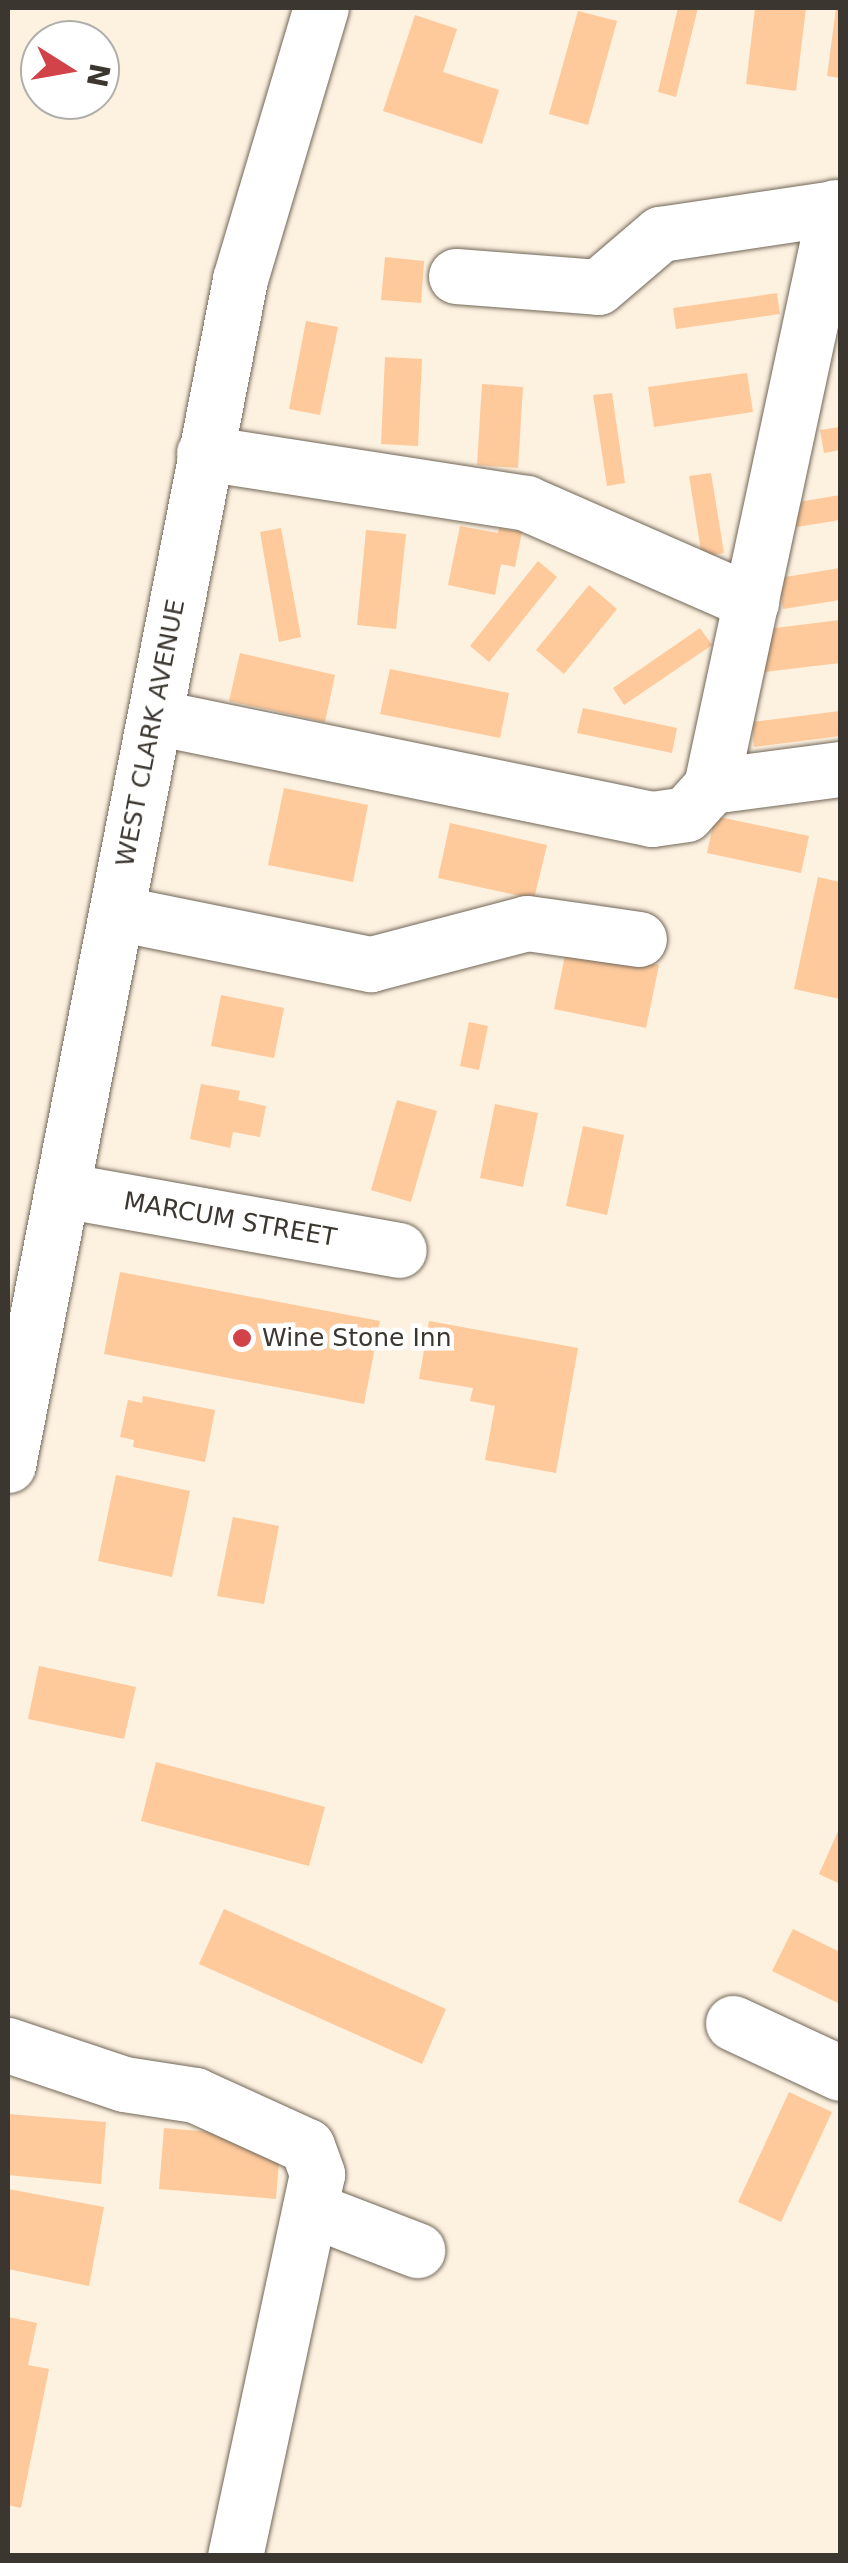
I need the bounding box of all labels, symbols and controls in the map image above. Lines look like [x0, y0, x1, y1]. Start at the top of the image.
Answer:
north arrow [20, 20, 120, 120]
text: N [80, 61, 116, 90]
street label: WEST CLARK AVENUE [110, 597, 192, 869]
street label: MARCUM STREET [121, 1187, 339, 1253]
place label: Wine Stone Inn [262, 1323, 451, 1353]
marker: Wine Stone Inn [231, 1327, 253, 1349]

